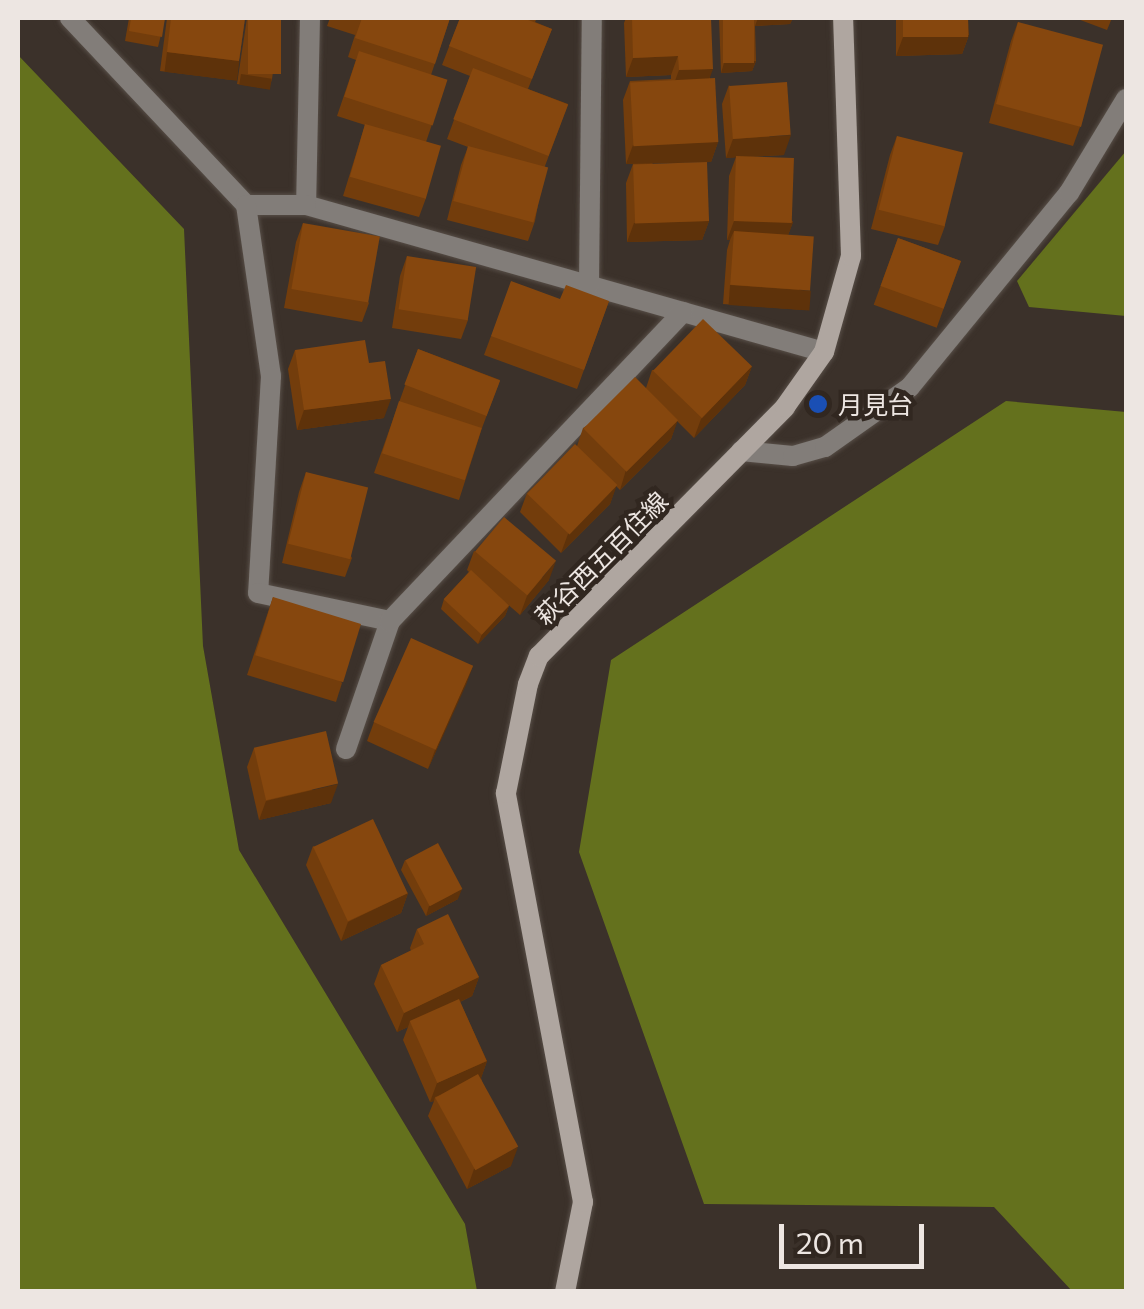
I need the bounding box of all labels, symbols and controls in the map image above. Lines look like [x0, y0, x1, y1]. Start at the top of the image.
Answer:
place label: 月見台 [838, 389, 913, 419]
marker: 月見台 [807, 393, 829, 415]
street label: 萩谷西五百住線 [529, 486, 673, 630]
scale bar [784, 1204, 929, 1266]
text: 20 m [796, 1223, 864, 1260]

